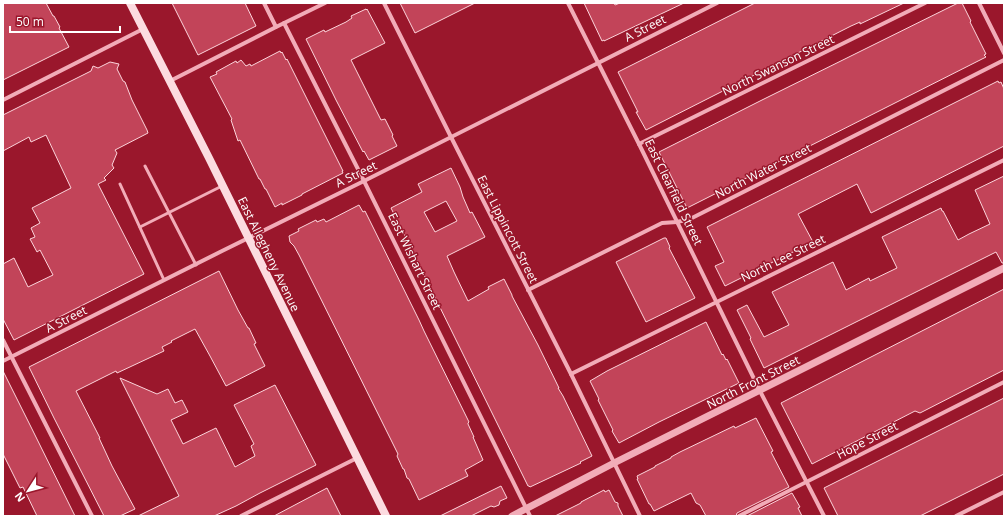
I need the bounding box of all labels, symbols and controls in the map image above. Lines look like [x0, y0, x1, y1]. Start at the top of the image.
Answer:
scale bar [10, 8, 120, 34]
street label: A Street [621, 10, 669, 46]
text: 50 m [16, 13, 44, 30]
street label: North Swanson Street [719, 30, 837, 100]
street label: East Clearfield Street [641, 136, 707, 248]
street label: North Water Street [712, 139, 814, 203]
street label: A Street [332, 157, 380, 191]
street label: East Lippincott Street [473, 172, 543, 286]
street label: East Allegheny Avenue [234, 194, 304, 314]
street label: East Wishart Street [384, 210, 446, 312]
street label: North Lee Street [738, 230, 828, 286]
street label: A Street [42, 301, 90, 337]
street label: North Front Street [703, 351, 803, 413]
street label: Hope Street [833, 417, 901, 463]
north arrow [8, 471, 48, 511]
text: N [11, 489, 28, 505]

